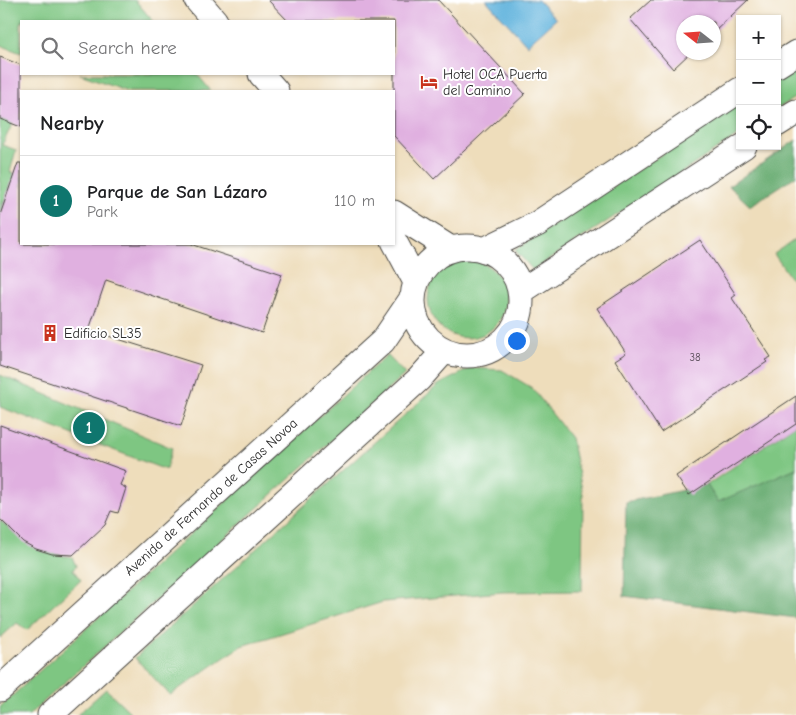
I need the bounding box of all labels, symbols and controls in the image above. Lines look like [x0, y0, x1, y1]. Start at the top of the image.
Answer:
north arrow [676, 15, 721, 60]
map controls [736, 15, 781, 150]
button: + [736, 15, 781, 60]
search box [20, 20, 395, 75]
icon: search [38, 34, 66, 62]
text: Search here [78, 37, 177, 59]
button: − [736, 60, 781, 105]
place label: Hotel OCA Puerta del Camino [443, 66, 548, 99]
hotel icon: Hotel OCA Puerta del Camino [419, 72, 439, 92]
button: locate [736, 105, 781, 150]
text: Nearby [40, 111, 104, 135]
text: Parque de San Lázaro [87, 181, 267, 203]
text: 1 [53, 192, 59, 210]
text: 110 m [334, 192, 375, 210]
text: Park [87, 203, 118, 221]
building icon: Edificio SL35 [40, 323, 60, 343]
place label: Edificio SL35 [64, 325, 142, 342]
your location [504, 328, 530, 354]
house number: 38 [689, 351, 701, 364]
pin: 1 [73, 409, 105, 447]
street label: Avenida de Fernando de Casas Novoa [121, 415, 301, 579]

